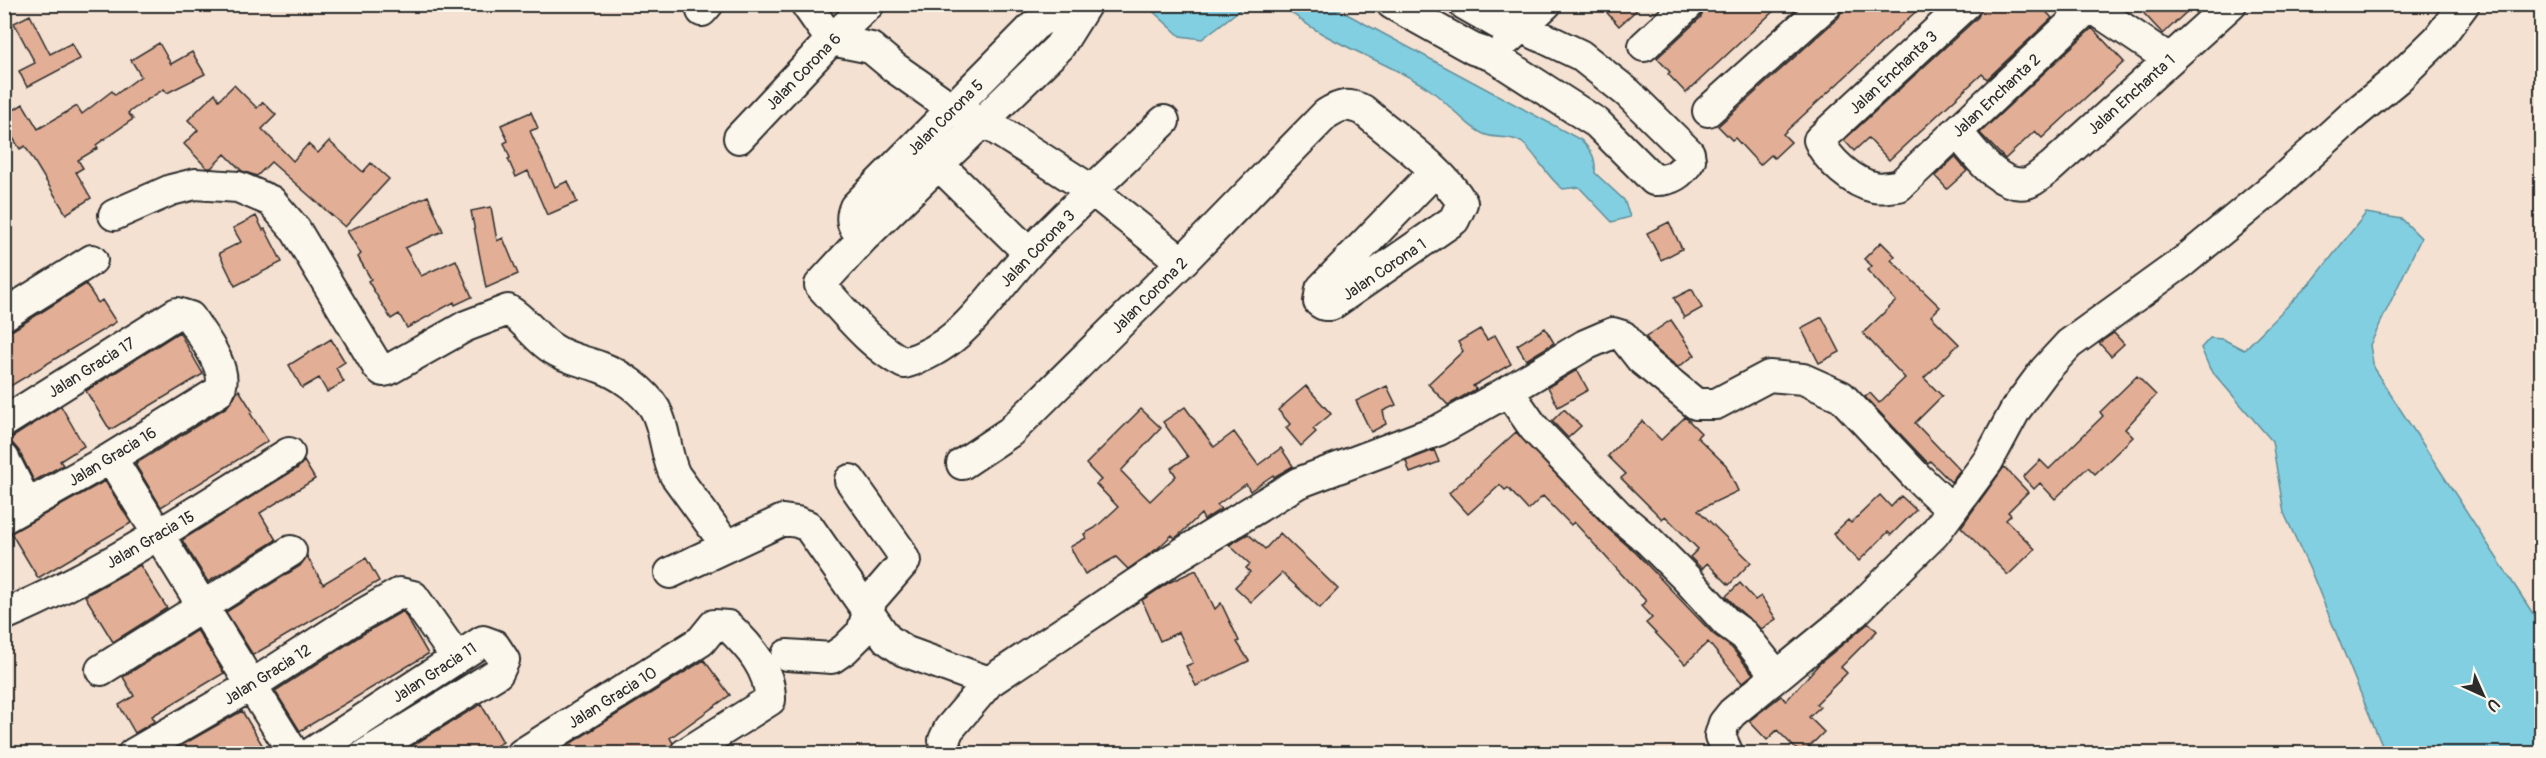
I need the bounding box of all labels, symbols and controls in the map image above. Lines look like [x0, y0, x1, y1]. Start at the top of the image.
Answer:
street label: Jalan Enchanta 3 [1845, 27, 1942, 119]
street label: Jalan Corona 6 [762, 29, 846, 115]
street label: Jalan Enchanta 2 [1948, 50, 2045, 142]
street label: Jalan Enchanta 1 [2084, 50, 2180, 139]
street label: Jalan Corona 5 [904, 76, 988, 160]
street label: Jalan Corona 3 [996, 206, 1080, 291]
street label: Jalan Corona 1 [1339, 234, 1430, 305]
street label: Jalan Corona 2 [1107, 253, 1192, 338]
street label: Jalan Gracia 17 [44, 333, 139, 403]
street label: Jalan Gracia 16 [65, 423, 160, 491]
street label: Jalan Gracia 15 [103, 506, 198, 573]
street label: Jalan Gracia 11 [389, 638, 480, 708]
street label: Jalan Gracia 12 [220, 640, 315, 710]
street label: Jalan Gracia 10 [564, 663, 661, 733]
north arrow [2453, 665, 2513, 725]
text: U [2482, 694, 2504, 716]

